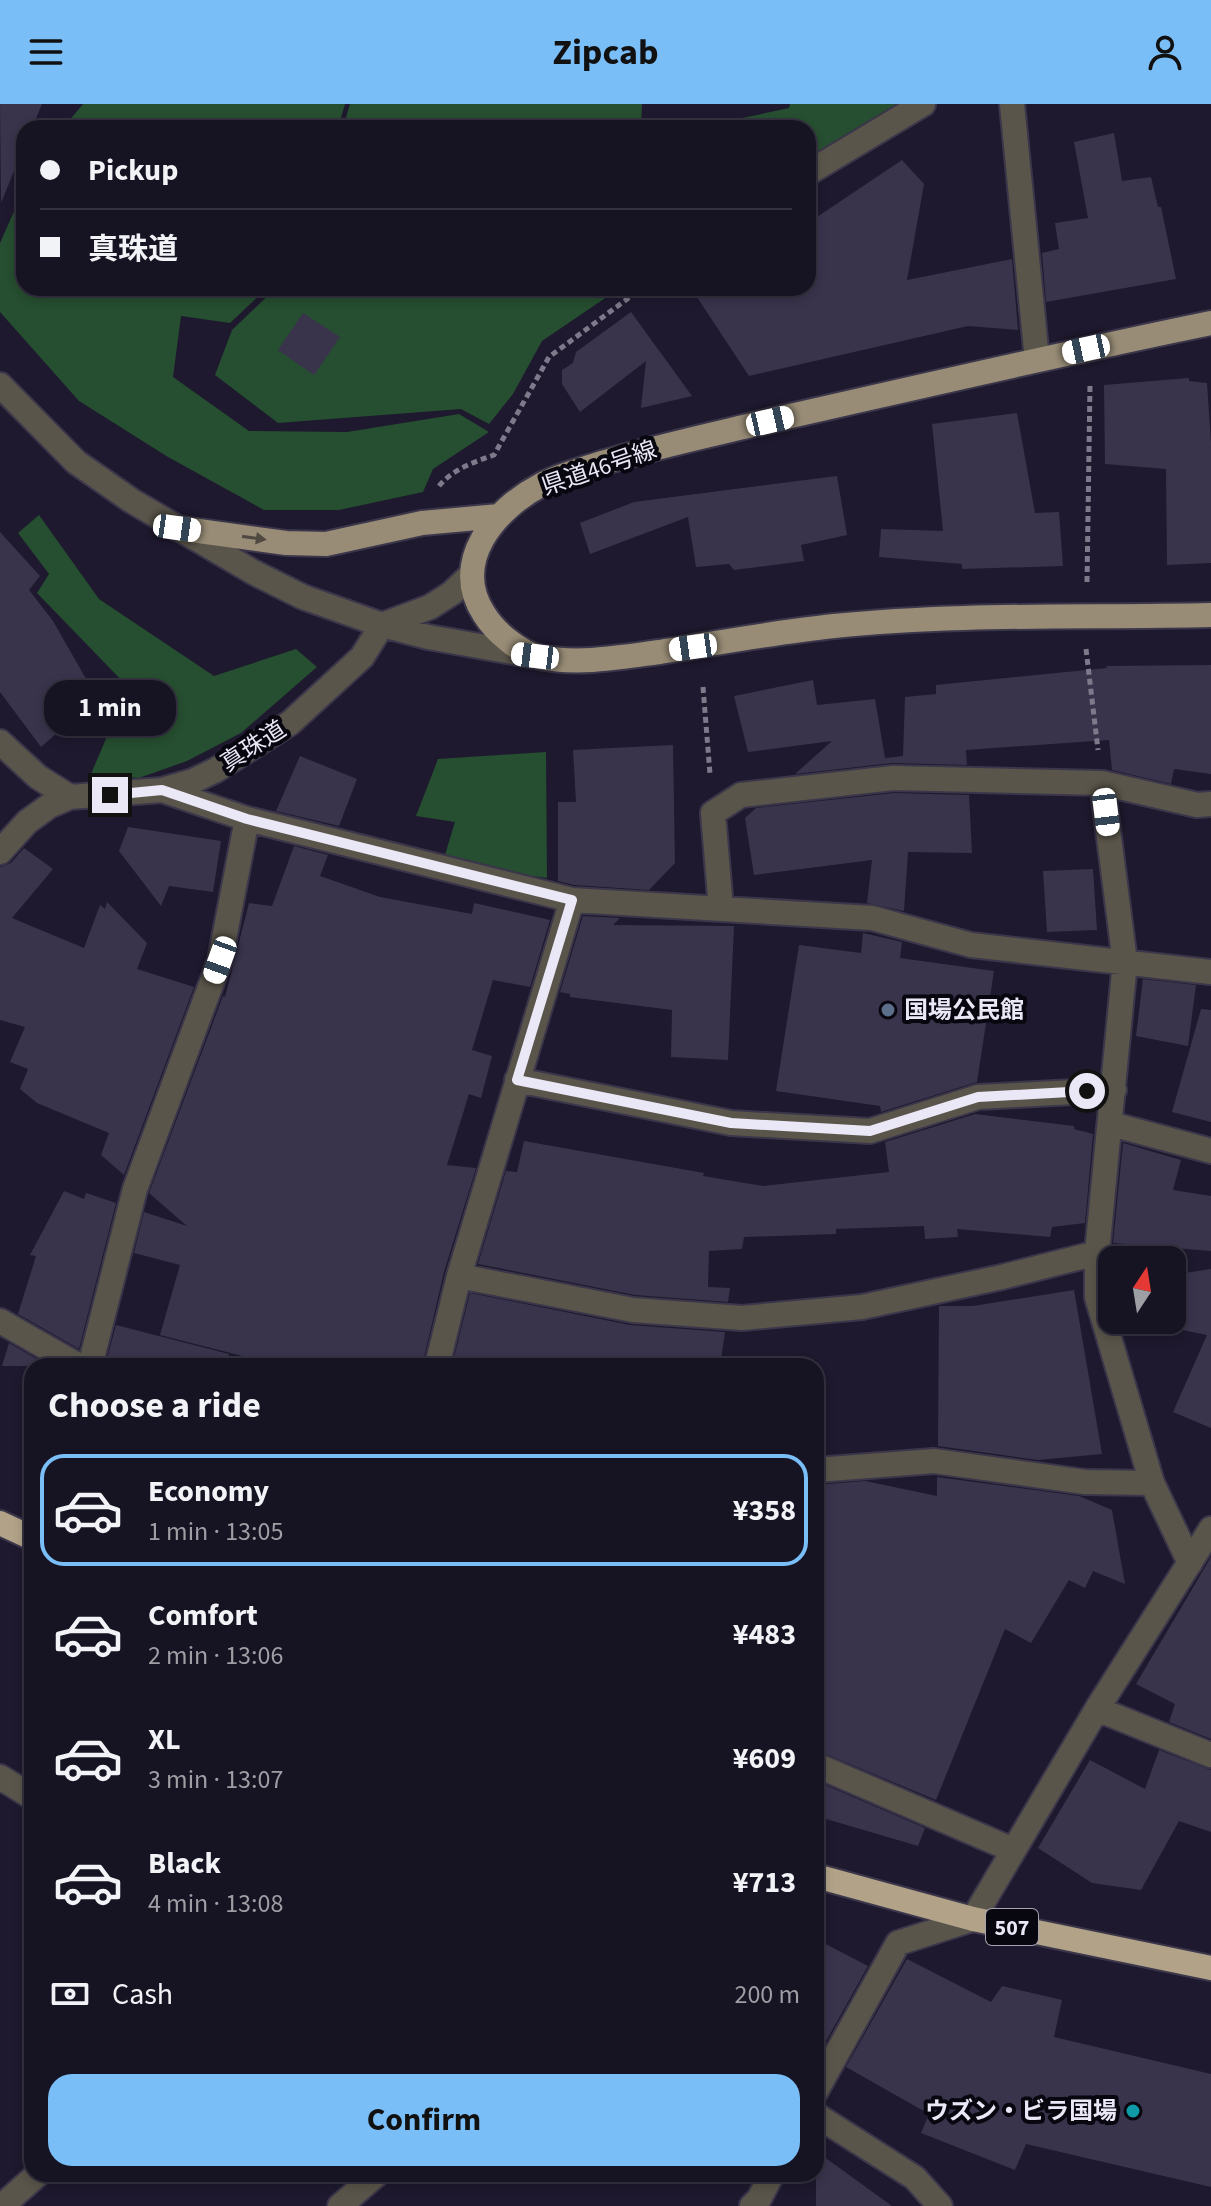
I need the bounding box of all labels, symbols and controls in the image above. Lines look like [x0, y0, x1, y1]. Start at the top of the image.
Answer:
text: Zipcab [552, 27, 659, 78]
icon: menu [24, 30, 68, 74]
icon: person [1143, 30, 1187, 74]
text: Pickup [88, 149, 178, 192]
text: 真珠道 [88, 228, 178, 271]
car [1060, 332, 1112, 366]
car [744, 404, 796, 438]
street label: 県道46号線 [537, 432, 662, 505]
car [152, 513, 202, 543]
one-way arrow [242, 532, 267, 545]
car [668, 632, 718, 662]
car [510, 641, 560, 671]
callout: 1 min [44, 679, 176, 735]
text: 1 min [78, 689, 142, 726]
street label: 真珠道 [214, 712, 293, 781]
route end [92, 777, 128, 813]
car [1091, 787, 1121, 837]
car [201, 933, 239, 987]
place label: 国場公民館 [904, 993, 1024, 1028]
marker: 国場公民館 [879, 1001, 897, 1019]
route start [1069, 1073, 1105, 1109]
north arrow [1098, 1246, 1186, 1334]
map controls [1098, 1246, 1186, 1334]
text: Choose a ride [48, 1380, 261, 1431]
text: Economy [148, 1470, 269, 1513]
icon: car [52, 1474, 124, 1546]
text: ¥358 [733, 1489, 796, 1532]
text: 1 min · 13:05 [148, 1513, 283, 1550]
text: Comfort [148, 1594, 258, 1637]
icon: car [52, 1598, 124, 1670]
text: ¥483 [733, 1613, 796, 1656]
text: 2 min · 13:06 [148, 1637, 283, 1674]
text: XL [148, 1718, 181, 1761]
icon: car [52, 1722, 124, 1794]
text: ¥609 [733, 1737, 796, 1780]
text: 3 min · 13:07 [148, 1761, 283, 1798]
text: Black [148, 1842, 221, 1885]
icon: car [52, 1846, 124, 1918]
text: ¥713 [733, 1861, 796, 1904]
text: 4 min · 13:08 [148, 1885, 283, 1922]
road number: 507 [986, 1909, 1038, 1945]
icon: cash [48, 1972, 92, 2016]
text: Cash [112, 1973, 173, 2016]
text: 200 m [734, 1976, 800, 2013]
button: Confirm [48, 2074, 800, 2166]
place label: ウズン・ビラ国場 [925, 2094, 1117, 2129]
marker: ウズン・ビラ国場 [1124, 2102, 1142, 2120]

